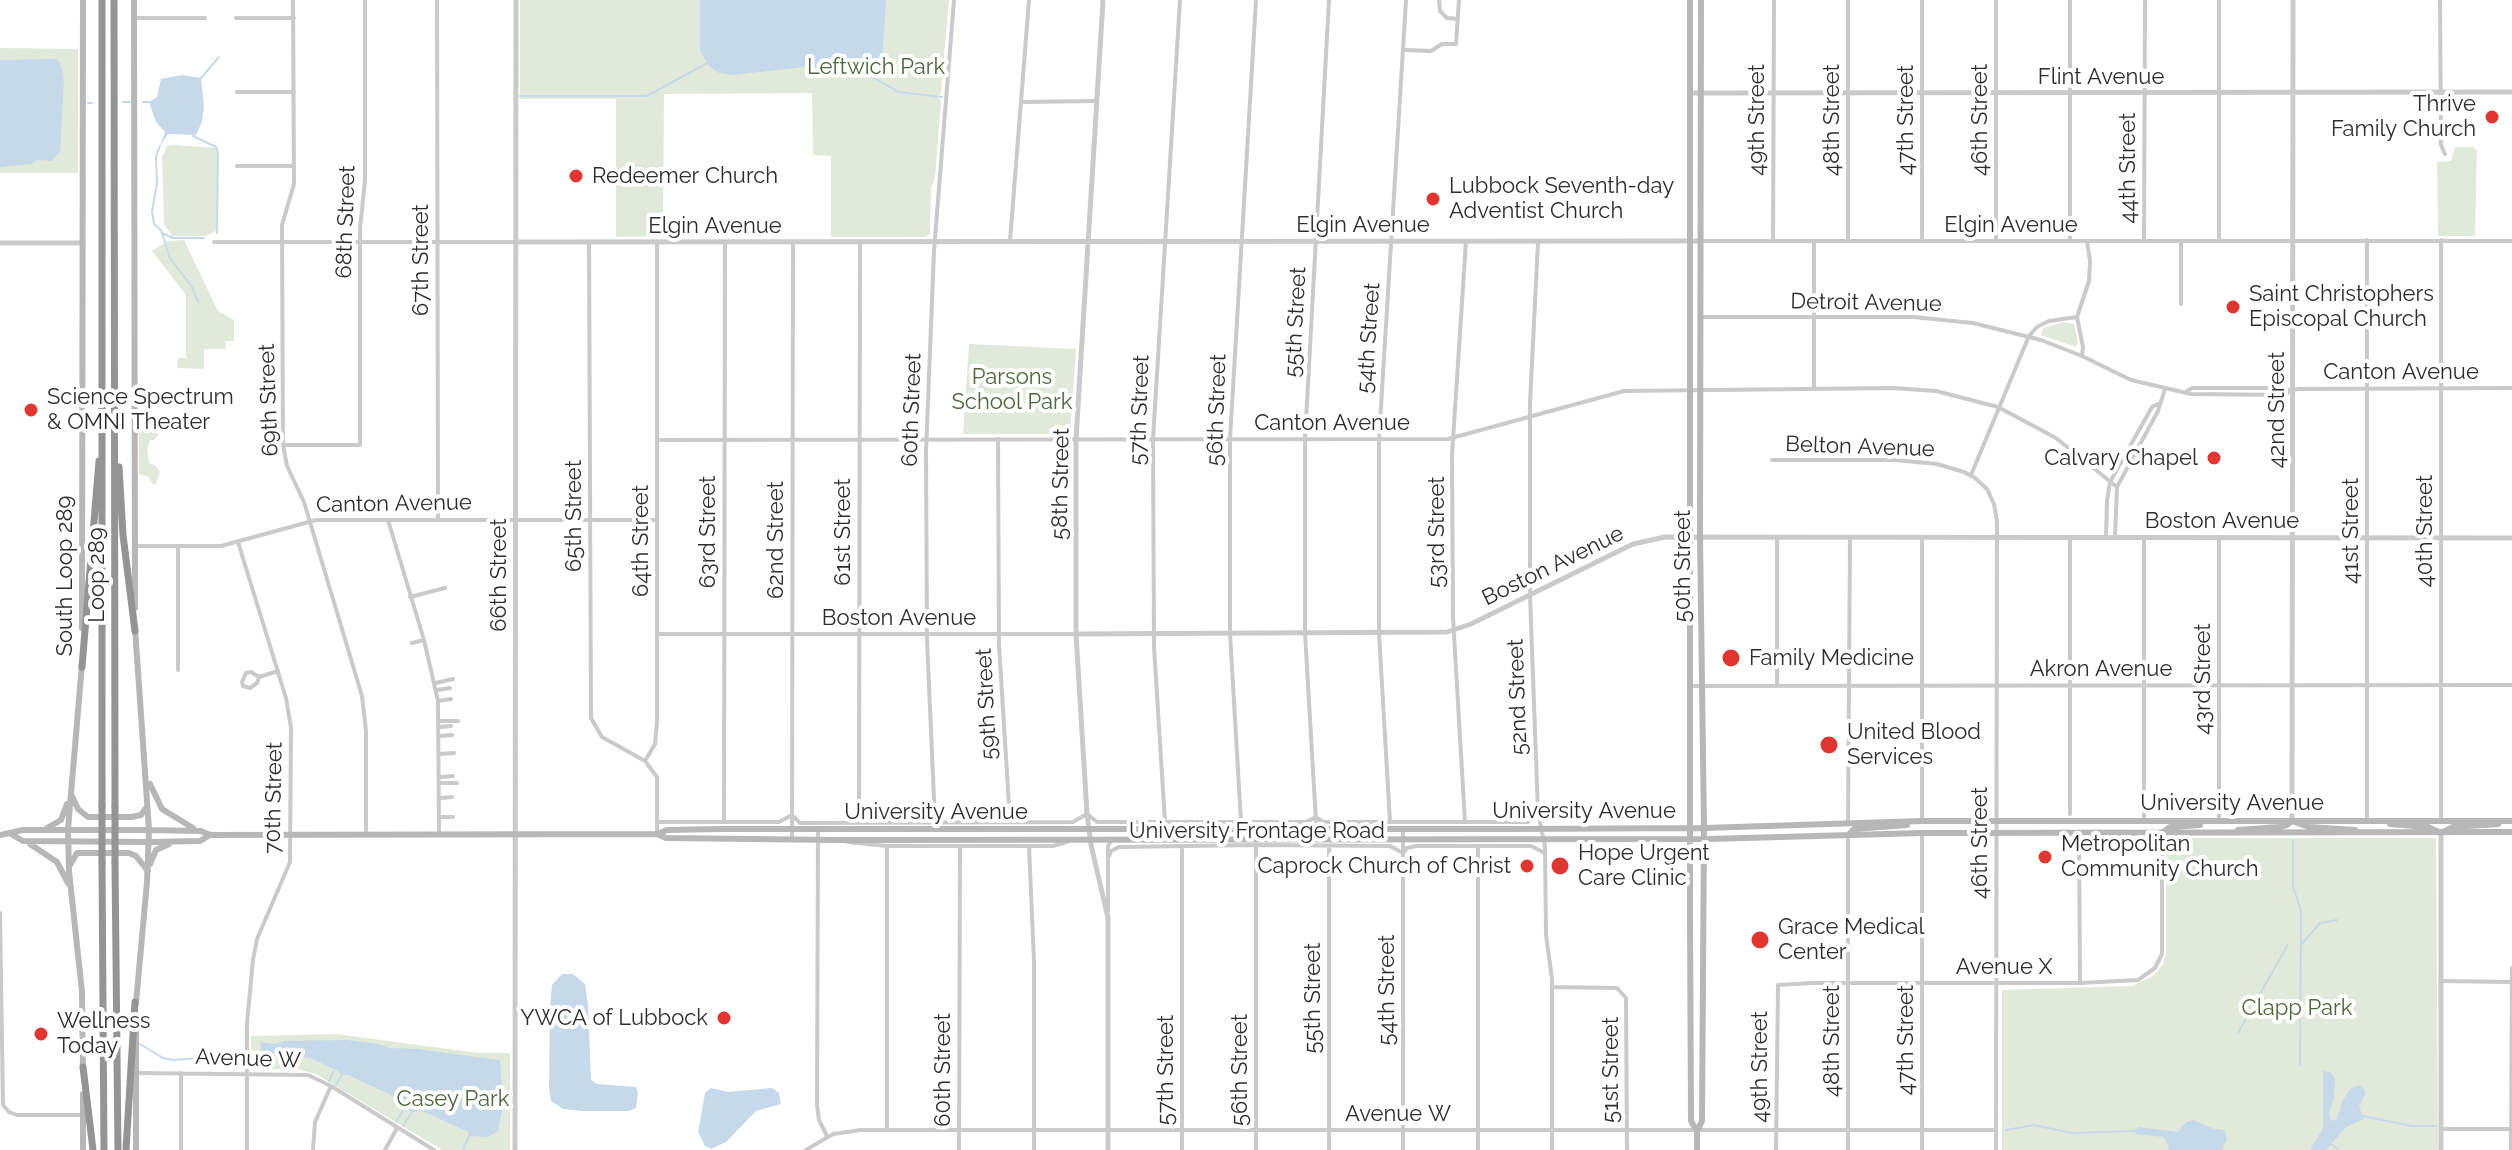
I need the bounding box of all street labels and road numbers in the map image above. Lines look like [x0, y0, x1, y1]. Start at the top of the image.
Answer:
street label: 49th Street [1744, 64, 1770, 176]
street label: 48th Street [1819, 64, 1845, 176]
street label: 46th Street [1967, 64, 1993, 176]
street label: Flint Avenue [2038, 64, 2164, 90]
street label: 47th Street [1893, 65, 1919, 175]
street label: 44th Street [2115, 113, 2141, 223]
street label: 68th Street [331, 165, 361, 279]
street label: 67th Street [408, 204, 434, 316]
street label: Elgin Avenue [1296, 212, 1430, 238]
street label: Elgin Avenue [1944, 212, 2078, 238]
street label: Elgin Avenue [648, 213, 782, 239]
street label: 55th Street [1280, 266, 1312, 378]
street label: 54th Street [1352, 282, 1386, 394]
street label: Detroit Avenue [1790, 288, 1942, 318]
street label: 69th Street [254, 343, 284, 457]
street label: 42nd Street [2264, 352, 2290, 468]
street label: 60th Street [897, 353, 927, 467]
street label: 57th Street [1125, 354, 1155, 466]
street label: 56th Street [1202, 354, 1232, 466]
street label: Canton Avenue [2323, 359, 2479, 385]
street label: Canton Avenue [1254, 410, 1410, 436]
street label: 58th Street [1047, 428, 1075, 540]
street label: Belton Avenue [1785, 431, 1935, 463]
street label: 65th Street [561, 460, 587, 572]
street label: 40th Street [2412, 475, 2438, 587]
street label: 63rd Street [695, 476, 721, 588]
street label: 53rd Street [1424, 476, 1450, 588]
street label: 61st Street [830, 478, 856, 586]
street label: 41st Street [2338, 478, 2364, 584]
street label: 62nd Street [763, 481, 789, 599]
street label: 64th Street [628, 485, 654, 597]
street label: Canton Avenue [316, 489, 472, 519]
street label: South Loop 289 [52, 496, 78, 656]
street label: Boston Avenue [2145, 508, 2299, 534]
street label: 50th Street [1670, 510, 1696, 622]
street label: 66th Street [486, 518, 512, 632]
street label: Boston Avenue [1478, 520, 1628, 612]
street label: Loop 289 [84, 527, 110, 623]
street label: Boston Avenue [822, 605, 976, 631]
street label: 43rd Street [2190, 623, 2216, 735]
street label: 52nd Street [1503, 638, 1533, 756]
street label: 59th Street [971, 648, 1003, 760]
street label: Akron Avenue [2030, 656, 2172, 682]
street label: 70th Street [260, 742, 288, 854]
street label: 46th Street [1967, 787, 1993, 899]
street label: University Avenue [2140, 790, 2324, 816]
street label: University Avenue [1492, 798, 1676, 824]
street label: University Avenue [844, 799, 1028, 825]
street label: University Frontage Road [1129, 818, 1385, 844]
street label: 54th Street [1374, 935, 1400, 1045]
street label: 55th Street [1300, 943, 1326, 1053]
street label: Avenue X [1956, 954, 2052, 980]
street label: 48th Street [1819, 985, 1845, 1097]
street label: 47th Street [1893, 985, 1919, 1095]
street label: 49th Street [1747, 1011, 1773, 1123]
street label: 60th Street [930, 1013, 956, 1127]
street label: 56th Street [1227, 1014, 1253, 1126]
street label: 57th Street [1153, 1015, 1179, 1125]
street label: 51st Street [1598, 1017, 1624, 1123]
street label: Avenue W [195, 1044, 301, 1074]
street label: Avenue W [1345, 1101, 1451, 1127]

